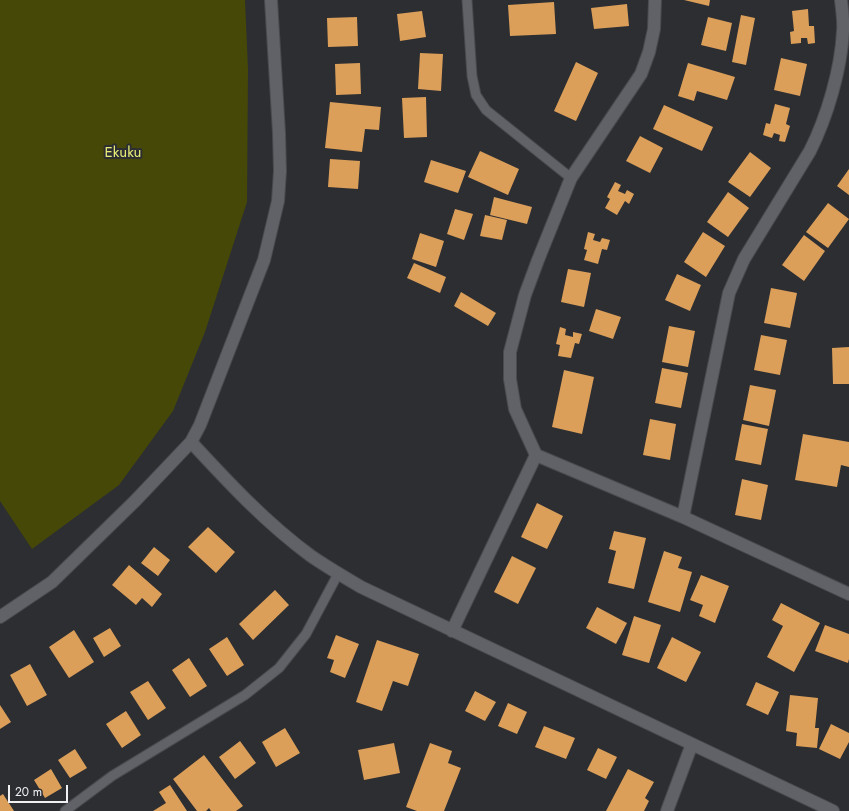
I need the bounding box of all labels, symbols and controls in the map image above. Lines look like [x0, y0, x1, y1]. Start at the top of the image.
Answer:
park label: Ekuku [105, 144, 141, 162]
scale bar [10, 777, 70, 803]
text: 20 m [15, 783, 42, 801]

